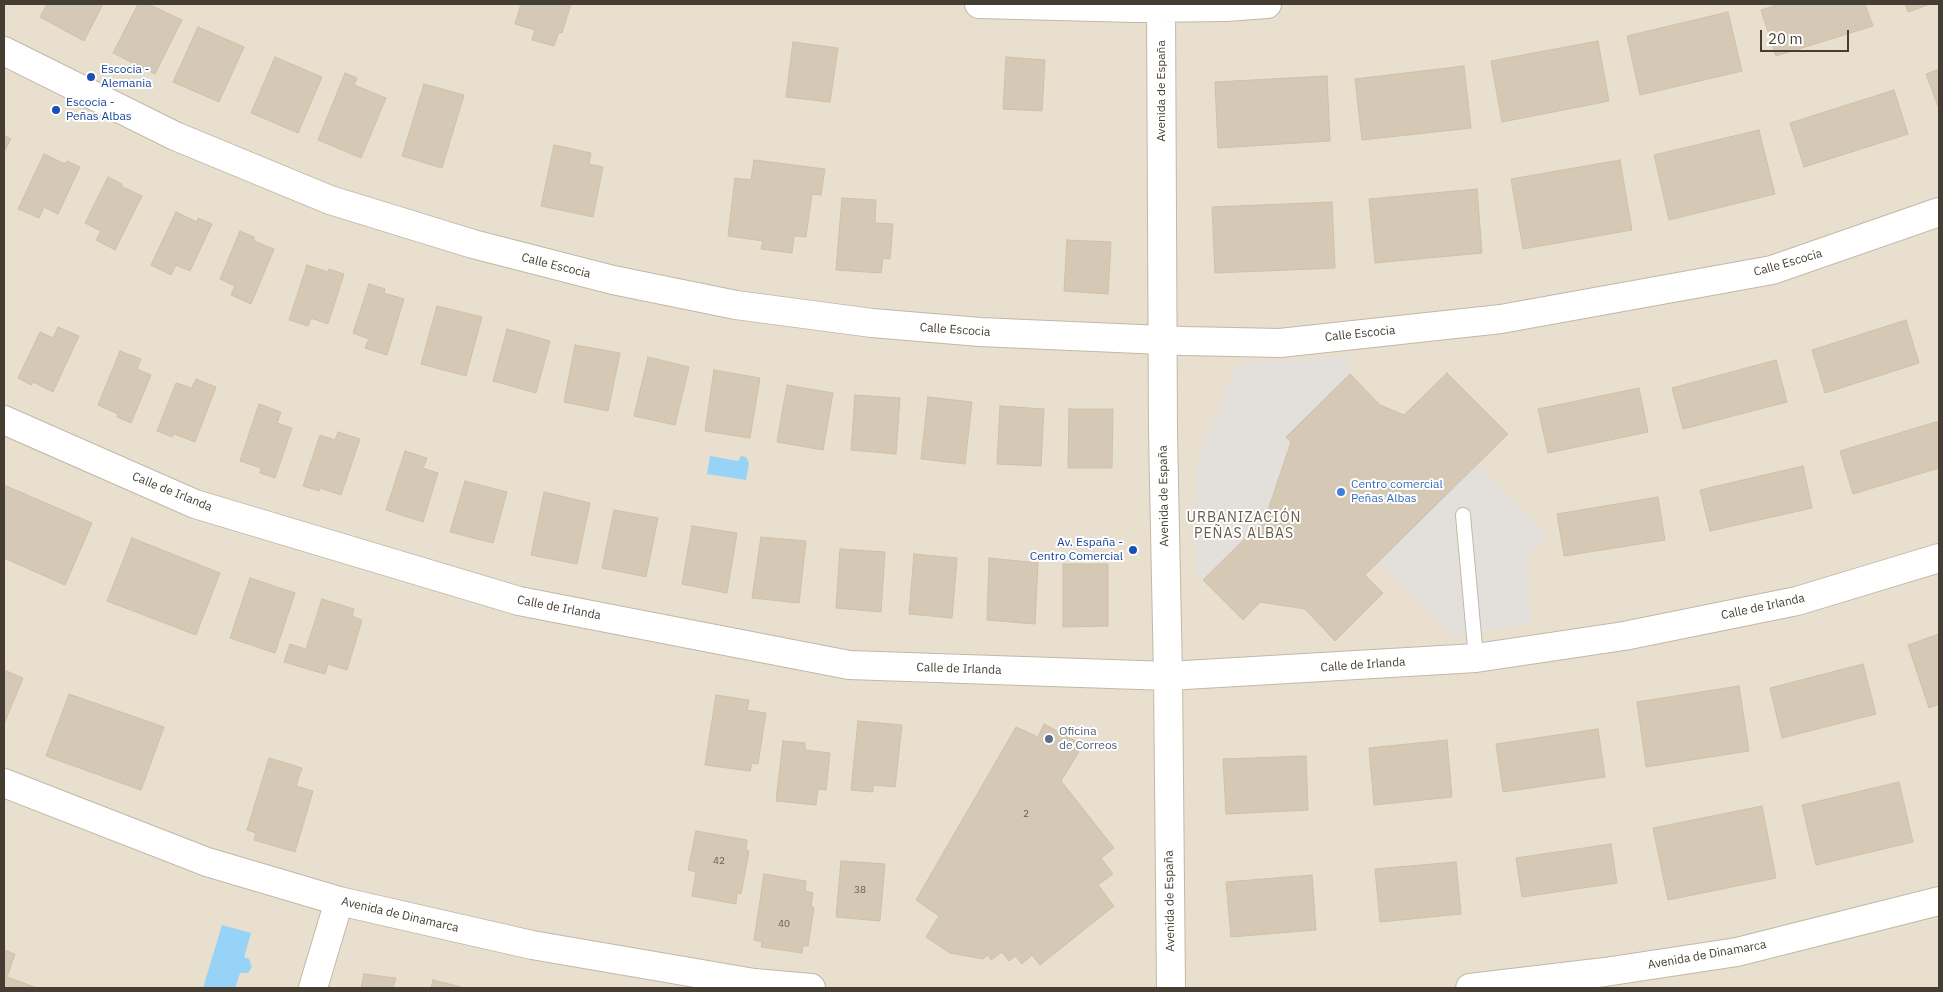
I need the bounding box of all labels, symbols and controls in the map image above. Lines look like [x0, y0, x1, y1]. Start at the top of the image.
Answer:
scale bar [1763, 20, 1852, 52]
text: 20 m [1768, 29, 1803, 48]
street label: Avenida de España [1155, 40, 1169, 142]
place label: Escocia - Alemania [101, 63, 152, 91]
marker: Escocia - Alemania [85, 71, 97, 83]
place label: Escocia - Peñas Albas [66, 96, 132, 124]
marker: Escocia - Peñas Albas [50, 104, 62, 116]
street label: Calle Escocia [1752, 246, 1824, 280]
street label: Calle Escocia [520, 250, 592, 282]
street label: Calle Escocia [919, 320, 991, 340]
street label: Calle Escocia [1324, 323, 1396, 345]
street label: Avenida de España [1156, 445, 1172, 547]
street label: Calle de Irlanda [130, 469, 214, 515]
place label: Centro comercial Peñas Albas [1351, 478, 1443, 506]
marker: Centro comercial Peñas Albas [1335, 486, 1347, 498]
district label: URBANIZACIÓN PEÑAS ALBAS [1185, 510, 1303, 542]
place label: Av. España - Centro Comercial [1030, 536, 1123, 564]
marker: Av. España - Centro Comercial [1127, 544, 1139, 556]
street label: Calle de Irlanda [1720, 591, 1806, 623]
street label: Calle de Irlanda [516, 593, 602, 623]
street label: Calle de Irlanda [1320, 655, 1406, 675]
street label: Calle de Irlanda [916, 660, 1002, 678]
place label: Oficina de Correos [1059, 725, 1117, 753]
marker: Oficina de Correos [1043, 733, 1055, 745]
house number: 2 [1023, 808, 1029, 820]
street label: Avenida de España [1162, 850, 1178, 952]
house number: 42 [713, 855, 725, 867]
house number: 38 [854, 884, 866, 896]
street label: Avenida de Dinamarca [340, 894, 460, 936]
house number: 40 [778, 918, 790, 930]
street label: Avenida de Dinamarca [1647, 937, 1767, 973]

